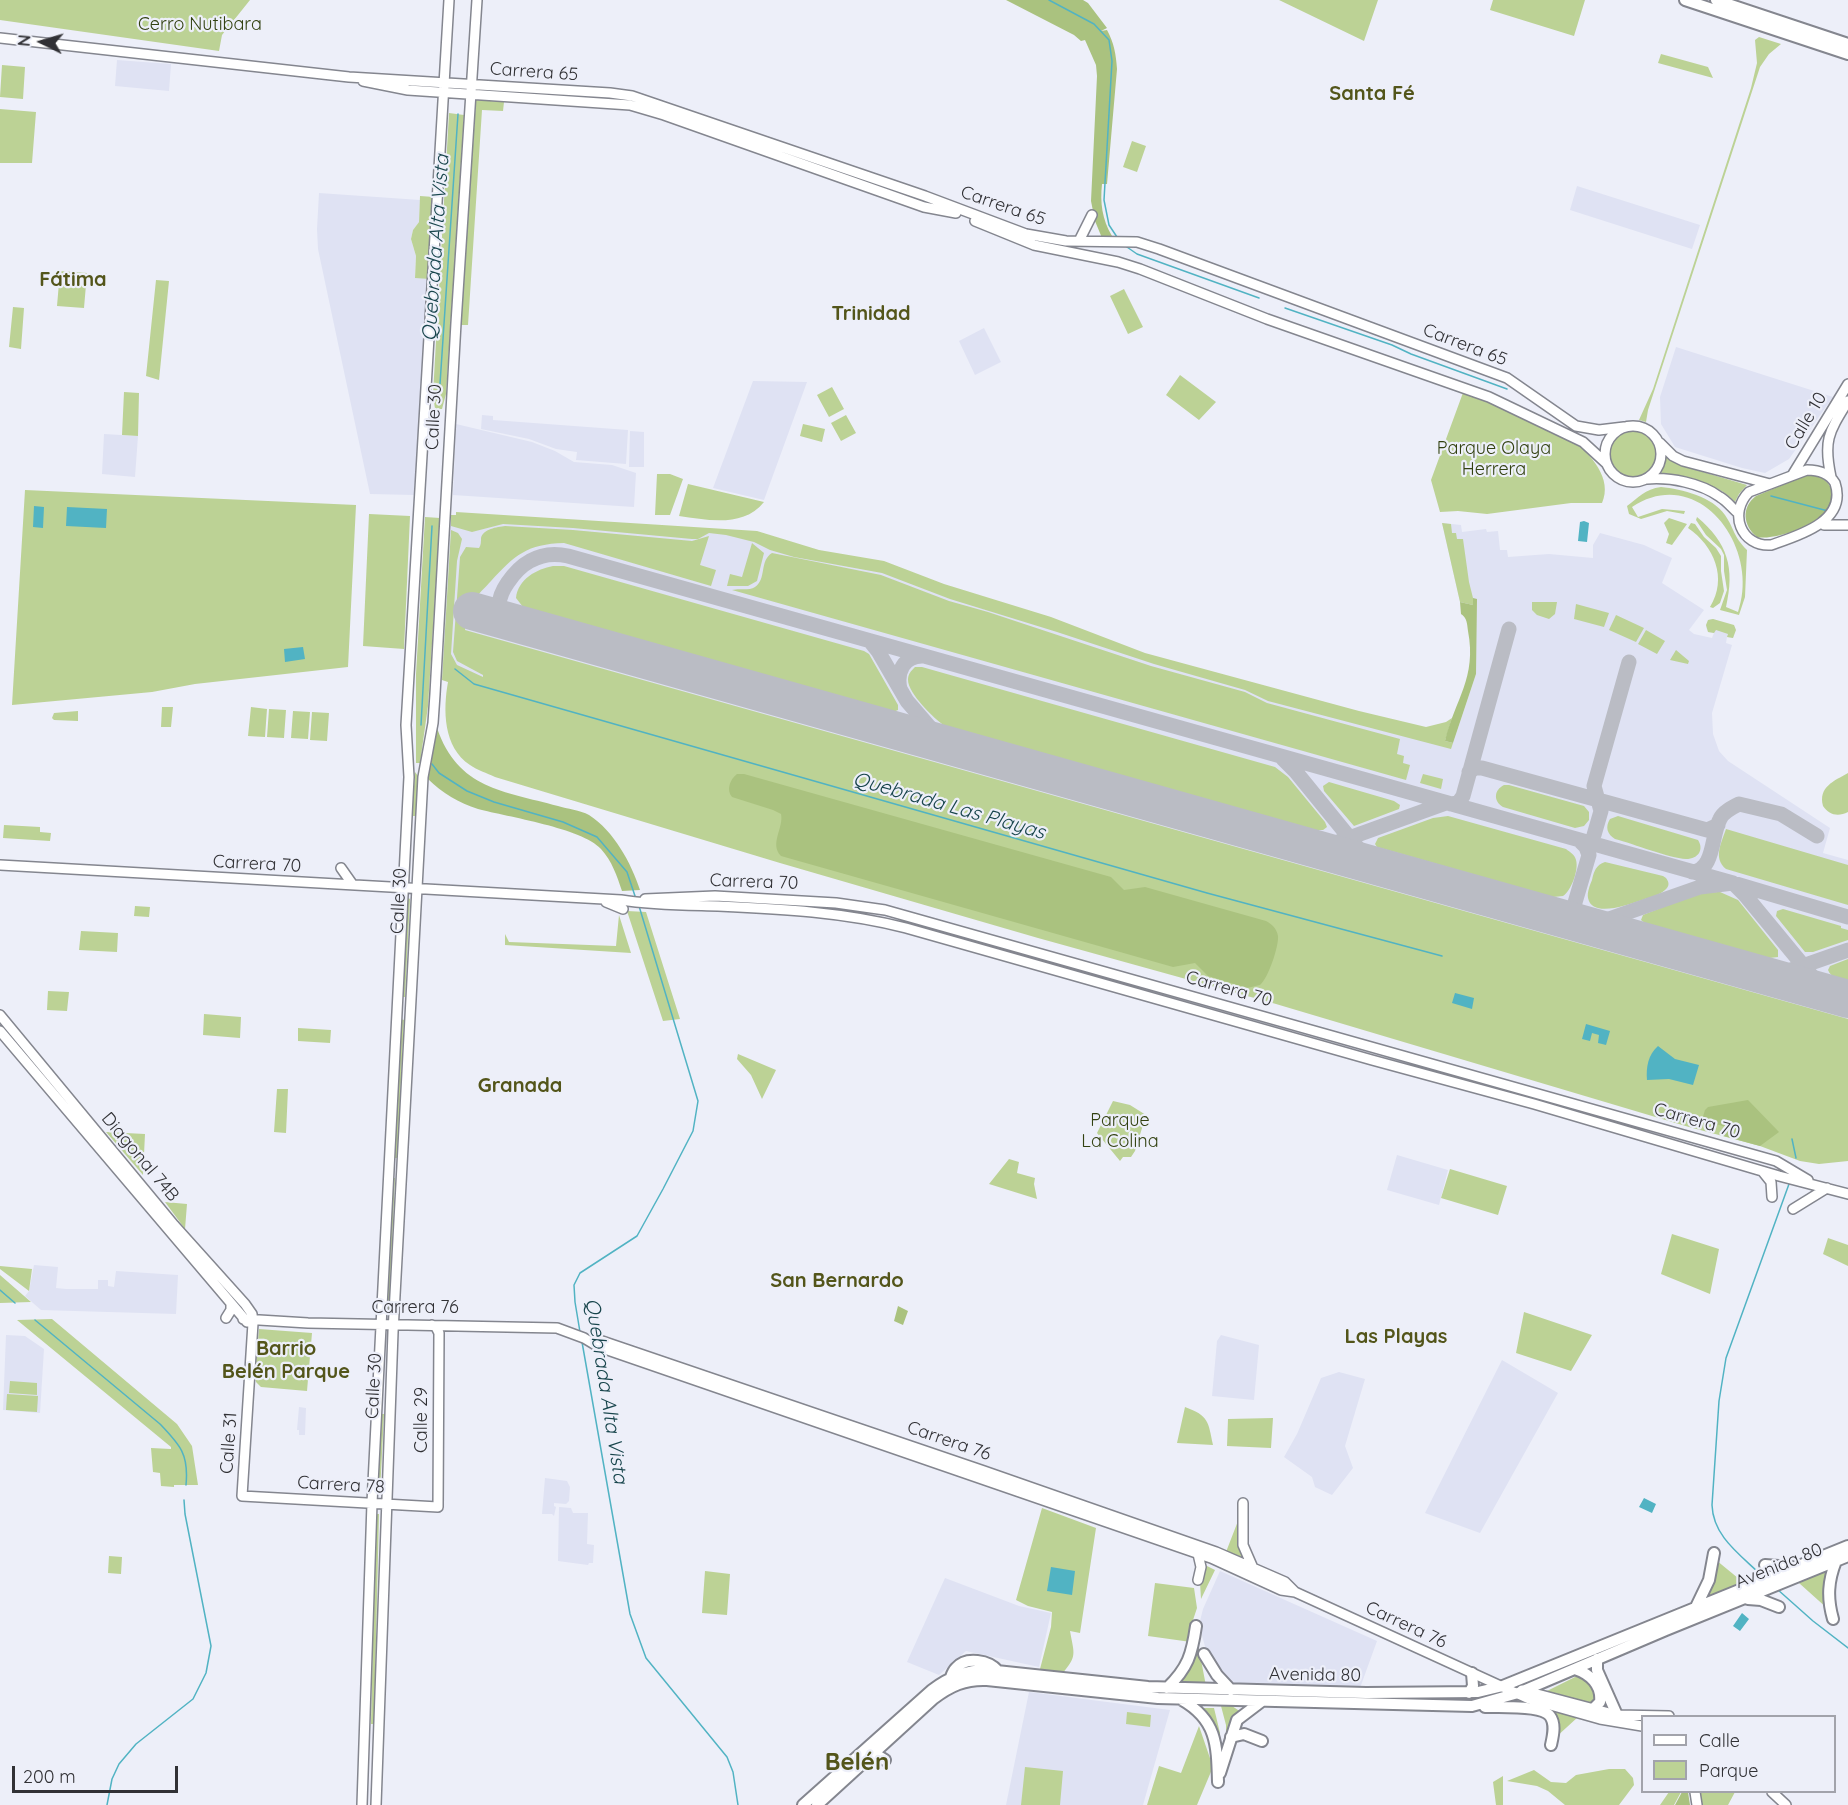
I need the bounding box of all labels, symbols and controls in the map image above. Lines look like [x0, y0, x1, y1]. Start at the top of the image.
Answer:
north arrow [12, 12, 72, 72]
park label: Cerro Nutibara [138, 14, 262, 36]
text: N [14, 34, 35, 47]
street label: Carrera 65 [489, 58, 579, 86]
district label: Santa Fé [1329, 82, 1415, 106]
water label: Quebrada Alta Vista [417, 154, 455, 342]
street label: Carrera 65 [958, 181, 1048, 231]
district label: Fátima [39, 268, 107, 292]
district label: Trinidad [831, 302, 911, 326]
street label: Carrera 65 [1420, 319, 1510, 371]
street label: Calle 30 [421, 383, 447, 451]
street label: Calle 10 [1780, 388, 1832, 454]
park label: Parque Olaya Herrera [1437, 438, 1551, 480]
water label: Quebrada Las Playas [850, 767, 1048, 845]
street label: Carrera 70 [212, 851, 302, 877]
street label: Calle 30 [386, 867, 412, 935]
street label: Carrera 70 [709, 870, 799, 894]
street label: Carrera 70 [1183, 966, 1275, 1012]
district label: Granada [478, 1074, 562, 1098]
street label: Carrera 70 [1651, 1098, 1743, 1144]
street label: Diagonal 74B [97, 1108, 183, 1206]
park label: Parque La Colina [1081, 1110, 1159, 1152]
district label: San Bernardo [770, 1269, 904, 1293]
street label: Carrera 76 [371, 1297, 459, 1319]
water label: Quebrada Alta Vista [579, 1297, 633, 1485]
district label: Las Playas [1345, 1325, 1447, 1349]
district label: Barrio Belén Parque [222, 1337, 350, 1384]
street label: Calle 30 [361, 1352, 387, 1420]
street label: Calle 29 [411, 1387, 433, 1453]
street label: Calle 31 [216, 1411, 242, 1475]
street label: Carrera 76 [904, 1417, 994, 1465]
street label: Carrera 78 [297, 1472, 385, 1498]
street label: Avenida 80 [1732, 1539, 1826, 1593]
street label: Carrera 76 [1362, 1597, 1450, 1653]
street label: Avenida 80 [1269, 1663, 1361, 1687]
legend [1641, 1715, 1836, 1793]
text: Calle [1699, 1729, 1740, 1752]
district label: Belén [825, 1749, 889, 1777]
scale bar [15, 1754, 182, 1792]
text: Parque [1699, 1759, 1758, 1782]
text: 200 m [23, 1765, 76, 1788]

